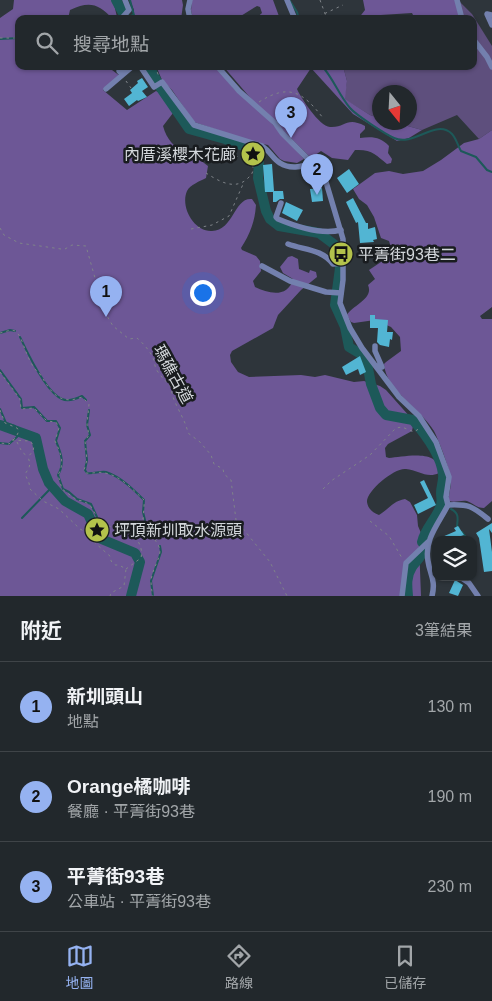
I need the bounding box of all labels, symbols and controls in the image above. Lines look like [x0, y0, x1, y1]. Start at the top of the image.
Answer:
search box [15, 15, 477, 70]
icon: search [33, 29, 61, 57]
text: 搜尋地點 [73, 34, 149, 55]
north arrow [372, 85, 417, 130]
pin: 3 [275, 97, 307, 138]
place icon: 內厝溪櫻木花廊 [240, 141, 266, 167]
place label: 內厝溪櫻木花廊 [124, 146, 236, 163]
pin: 2 [301, 154, 333, 195]
bus stop icon: 平菁街93巷二 [328, 241, 354, 267]
place label: 平菁街93巷二 [358, 246, 456, 263]
pin: 1 [90, 276, 122, 317]
your location [190, 280, 216, 306]
street label: 瑪礁古道 [150, 342, 196, 406]
place icon: 坪頂新圳取水源頭 [84, 517, 110, 543]
place label: 坪頂新圳取水源頭 [114, 522, 242, 539]
map controls [432, 536, 477, 581]
button: layers [432, 536, 477, 581]
text: 附近 [20, 619, 62, 642]
text: 3筆結果 [415, 622, 472, 639]
text: 新圳頭山 [67, 686, 143, 707]
text: 1 [32, 698, 40, 715]
text: 130 m [428, 698, 472, 715]
text: 地點 [67, 713, 99, 730]
text: Orange橘咖啡 [67, 776, 191, 797]
text: 2 [32, 788, 40, 805]
text: 190 m [428, 788, 472, 805]
text: 餐廳 · 平菁街93巷 [67, 803, 195, 820]
text: 平菁街93巷 [67, 866, 164, 887]
text: 3 [32, 878, 40, 895]
text: 230 m [428, 878, 472, 895]
text: 公車站 · 平菁街93巷 [67, 893, 211, 910]
tab: 地圖 [66, 942, 94, 992]
tab: 路線 [225, 942, 253, 992]
tab: 已儲存 [384, 942, 426, 992]

